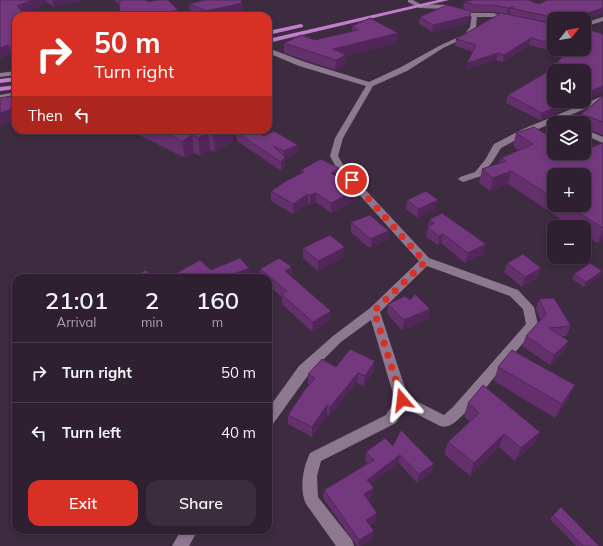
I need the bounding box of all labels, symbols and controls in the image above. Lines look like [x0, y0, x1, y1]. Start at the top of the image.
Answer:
north arrow [547, 12, 591, 56]
map controls [547, 12, 591, 264]
text: 50 m [94, 25, 160, 60]
icon: right [28, 28, 80, 80]
text: Turn right [94, 60, 174, 83]
button: sound [547, 64, 591, 108]
icon: left [71, 104, 93, 126]
text: Then [28, 106, 63, 125]
button: layers [547, 116, 591, 160]
pin [335, 163, 369, 197]
button: + [547, 168, 591, 212]
icon: arrive [341, 169, 363, 191]
button: − [547, 220, 591, 264]
text: 21:01 [45, 285, 108, 315]
text: 2 [145, 285, 159, 315]
text: 160 [196, 285, 239, 315]
text: Arrival [57, 314, 96, 330]
text: min [141, 314, 163, 330]
text: m [212, 314, 223, 330]
icon: right [28, 362, 50, 384]
text: Turn right [62, 363, 132, 382]
text: 50 m [221, 363, 256, 382]
position arrow [381, 379, 423, 421]
icon: left [28, 422, 50, 444]
text: Turn left [62, 423, 121, 442]
text: 40 m [221, 423, 256, 442]
button: Exit [28, 480, 138, 526]
button: Share [146, 480, 256, 526]

